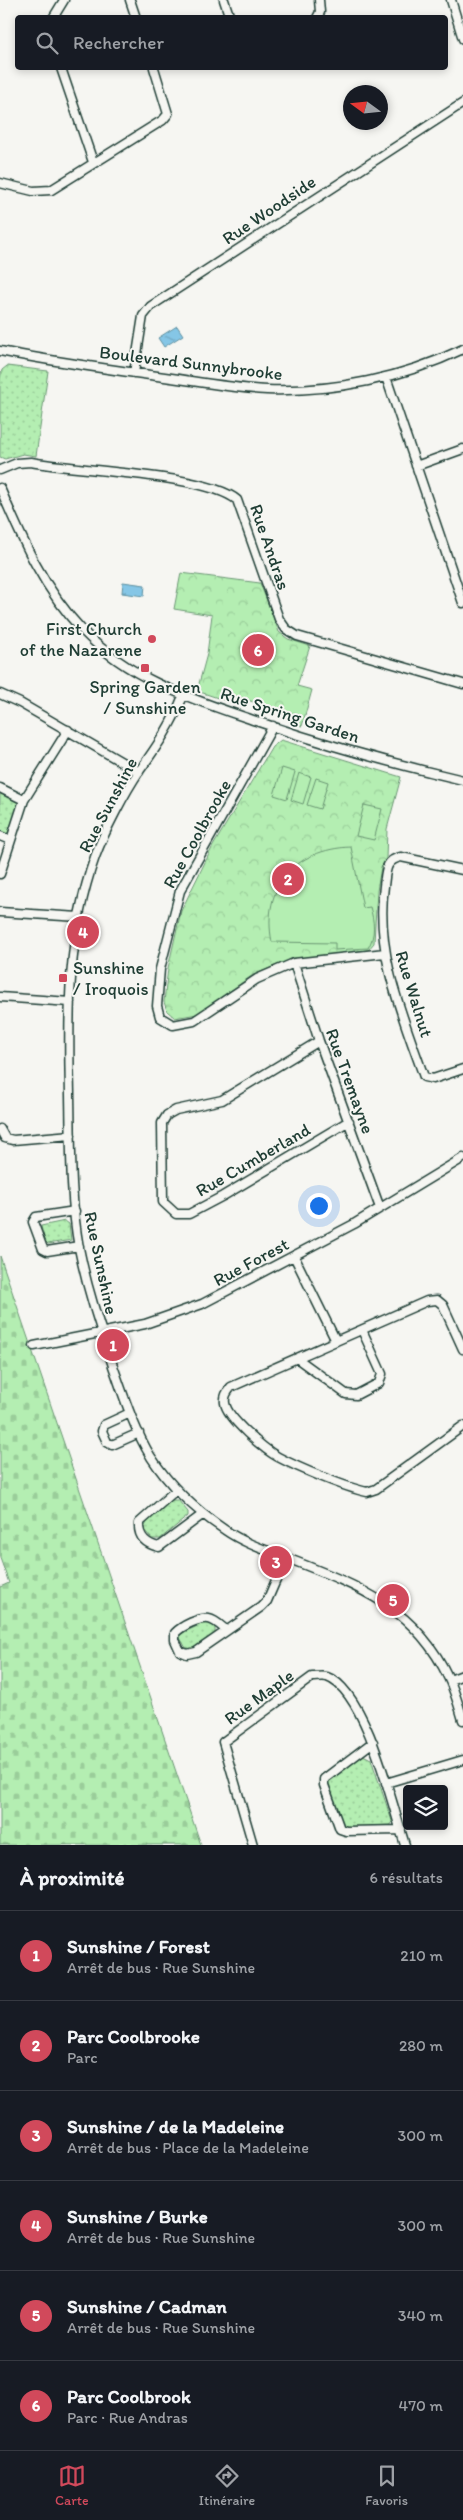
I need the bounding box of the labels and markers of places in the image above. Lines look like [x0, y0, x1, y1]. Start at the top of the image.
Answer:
place label: First Church of the Nazarene [20, 618, 142, 661]
pin: 6 [242, 631, 274, 669]
marker: First Church of the Nazarene [146, 633, 158, 645]
marker: Spring Garden / Sunshine [139, 662, 151, 674]
place label: Spring Garden / Sunshine [89, 676, 201, 719]
pin: 2 [272, 860, 304, 898]
pin: 4 [67, 913, 99, 951]
place label: Sunshine / Iroquois [73, 957, 149, 1000]
marker: Sunshine / Iroquois [57, 972, 69, 984]
pin: 1 [97, 1326, 129, 1364]
pin: 3 [260, 1543, 292, 1581]
pin: 5 [377, 1581, 409, 1619]

